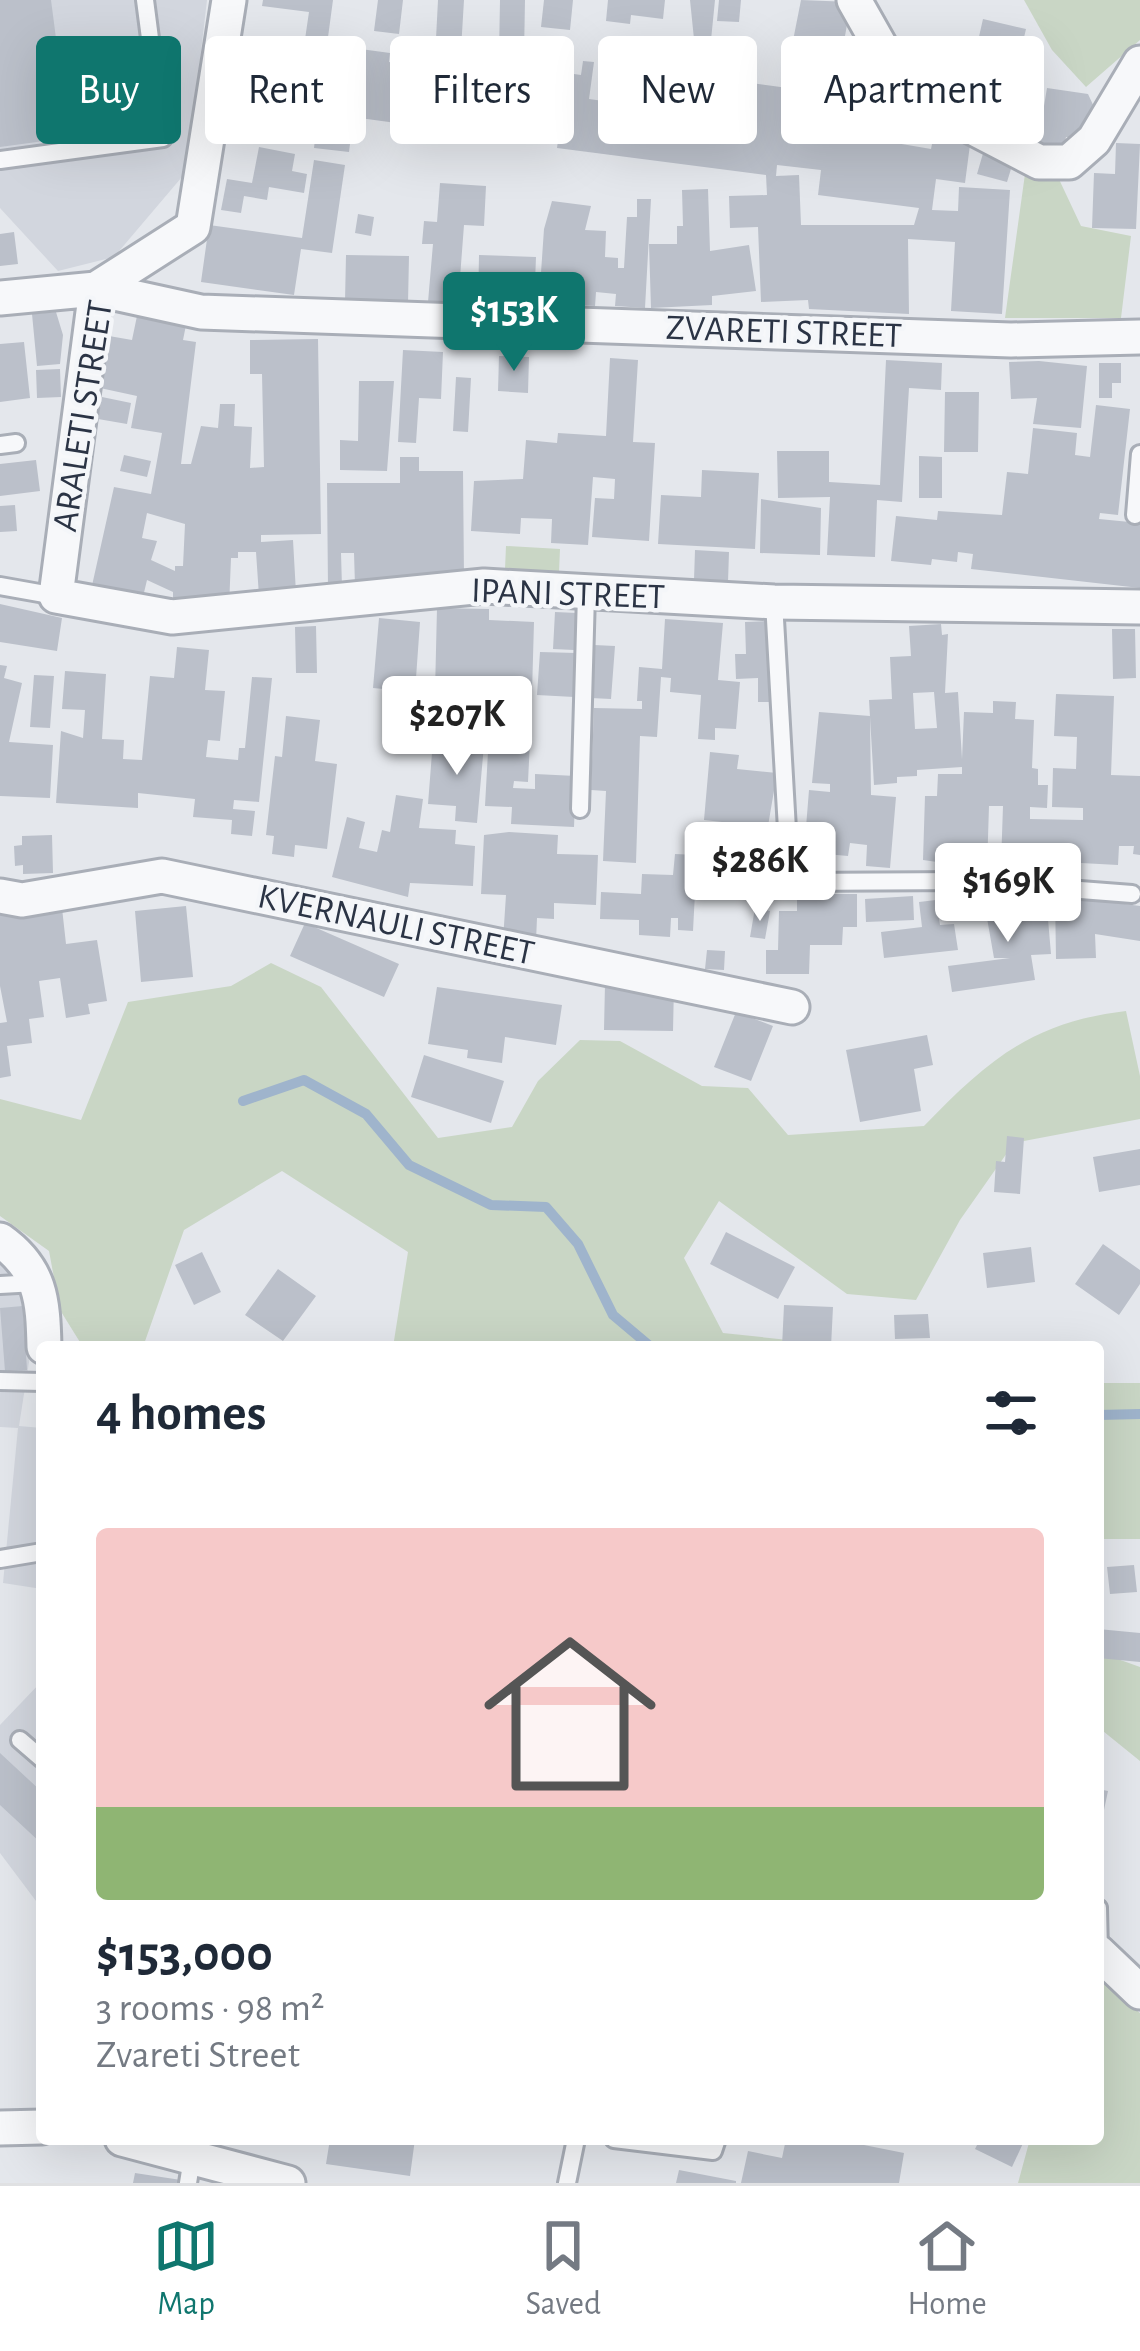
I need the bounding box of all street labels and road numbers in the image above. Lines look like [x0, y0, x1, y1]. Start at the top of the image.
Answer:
street label: ARALETI STREET [47, 298, 119, 534]
street label: ZVARETI STREET [665, 310, 903, 354]
street label: IPANI STREET [470, 573, 666, 615]
street label: KVERNAULI STREET [255, 878, 537, 972]

